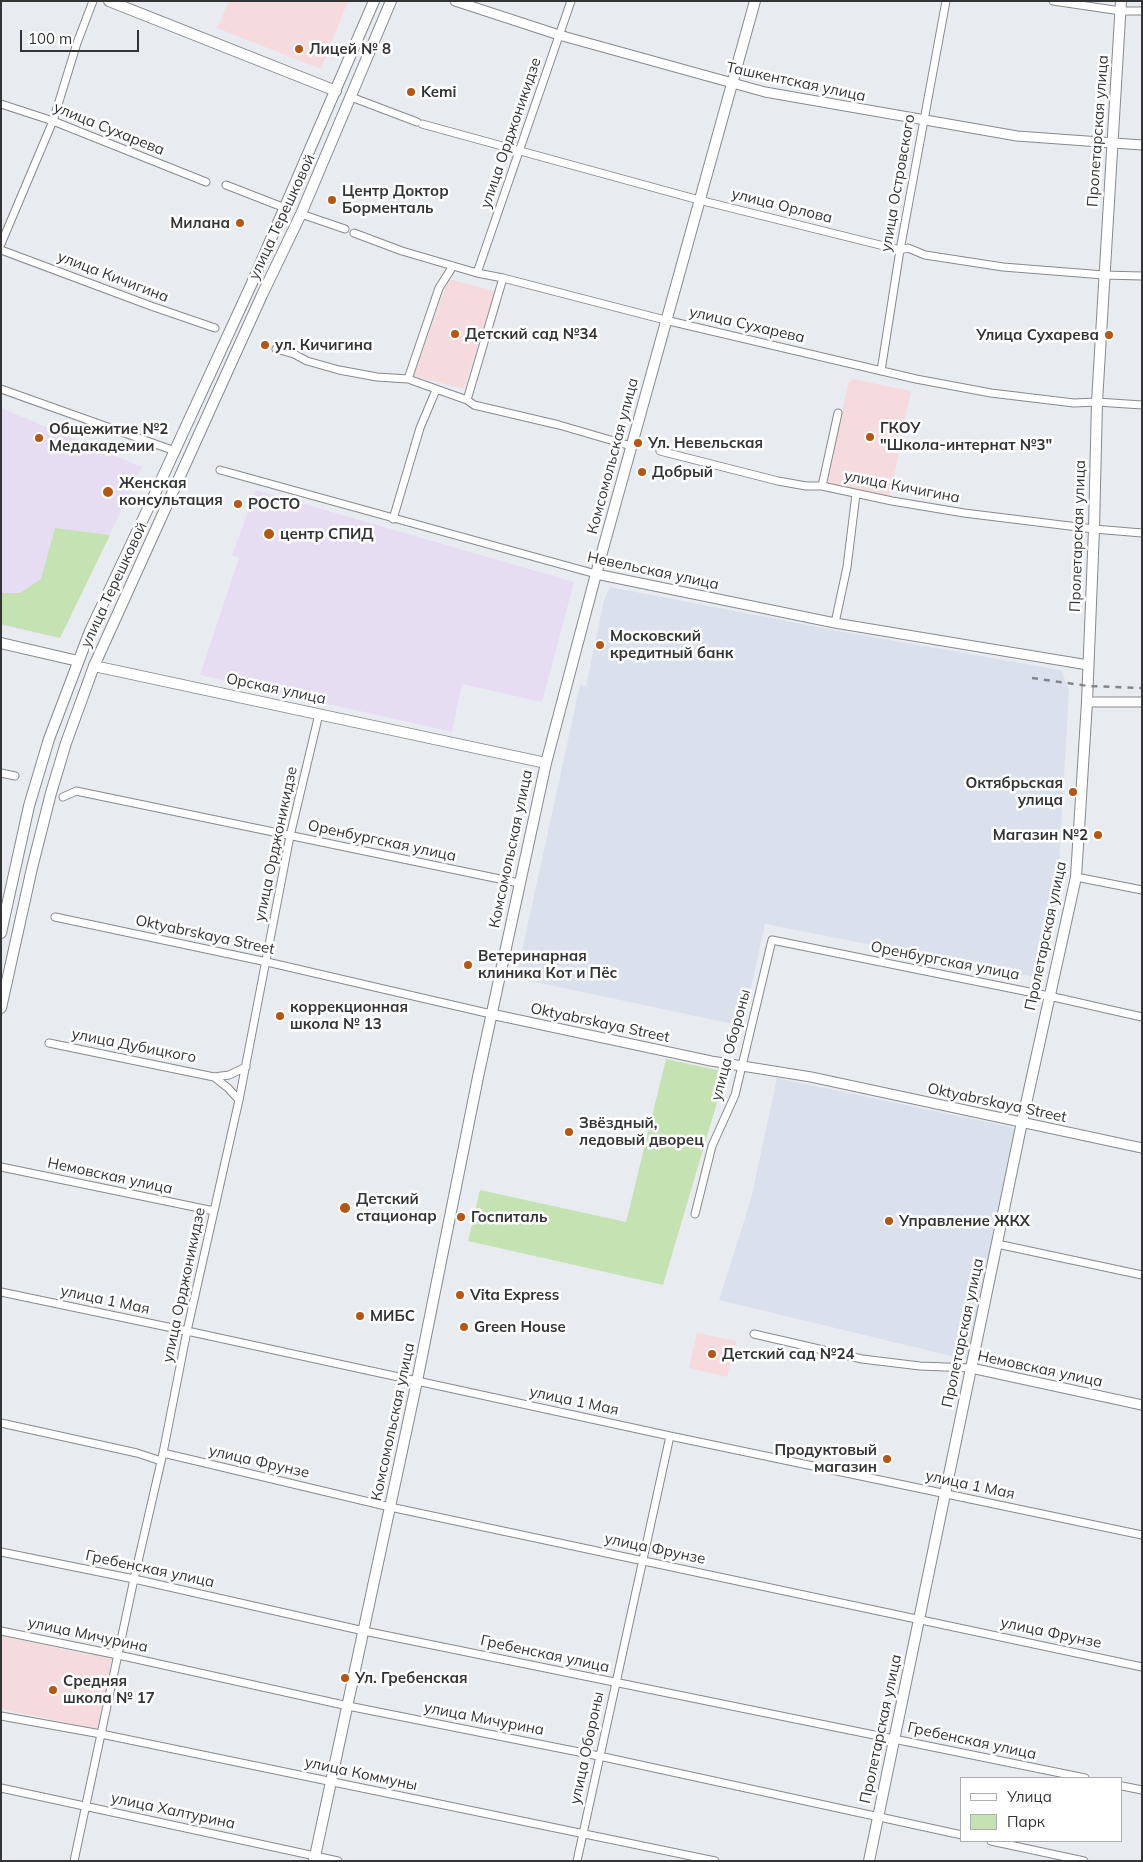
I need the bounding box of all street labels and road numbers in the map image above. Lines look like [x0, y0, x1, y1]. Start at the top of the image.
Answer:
street label: улица Орджоникидзе [477, 55, 545, 211]
street label: Пролетарская улица [1084, 55, 1112, 207]
street label: Ташкентская улица [725, 58, 867, 106]
street label: улица Сухарева [51, 99, 167, 159]
street label: улица Островского [877, 113, 919, 253]
street label: улица Терешковой [245, 151, 319, 283]
street label: улица Орлова [730, 185, 834, 227]
street label: улица Кичигина [55, 248, 171, 306]
street label: улица Сухарева [688, 303, 806, 347]
street label: Комсомольская улица [583, 376, 643, 536]
street label: Пролетарская улица [1066, 460, 1090, 612]
street label: улица Кичигина [843, 467, 961, 507]
street label: улица Терешковой [77, 519, 151, 651]
street label: Невельская улица [586, 548, 720, 594]
street label: Орская улица [225, 670, 327, 708]
street label: улица Орджоникидзе [251, 765, 301, 923]
street label: Комсомольская улица [485, 768, 537, 930]
street label: Оренбургская улица [306, 816, 458, 866]
street label: Пролетарская улица [1021, 860, 1071, 1012]
street label: Oktyabrskaya Street [134, 911, 276, 959]
street label: Оренбургская улица [869, 938, 1021, 984]
street label: улица Обороны [707, 987, 755, 1103]
street label: Oktyabrskaya Street [529, 999, 671, 1047]
street label: улица Дубицкого [70, 1025, 198, 1067]
street label: Oktyabrskaya Street [926, 1079, 1068, 1127]
street label: Немовская улица [46, 1154, 174, 1198]
street label: улица Орджоникидзе [159, 1206, 209, 1364]
street label: Пролетарская улица [938, 1257, 988, 1409]
street label: улица 1 Мая [59, 1282, 151, 1318]
street label: Комсомольская улица [367, 1341, 419, 1503]
street label: Немовская улица [976, 1347, 1104, 1391]
street label: улица 1 Мая [528, 1383, 620, 1419]
street label: улица Фрунзе [207, 1442, 311, 1482]
street label: улица 1 Мая [924, 1467, 1016, 1503]
street label: улица Фрунзе [603, 1530, 707, 1568]
street label: Гребенская улица [84, 1547, 216, 1591]
street label: улица Мичурина [26, 1613, 150, 1657]
street label: улица Фрунзе [999, 1614, 1103, 1652]
street label: Гребенская улица [479, 1632, 611, 1676]
street label: Пролетарская улица [856, 1653, 906, 1805]
street label: улица Обороны [566, 1690, 608, 1806]
street label: улица Мичурина [422, 1699, 546, 1739]
street label: Гребенская улица [906, 1719, 1038, 1763]
street label: улица Коммуны [303, 1753, 419, 1795]
street label: улица Халтурина [109, 1789, 237, 1833]

